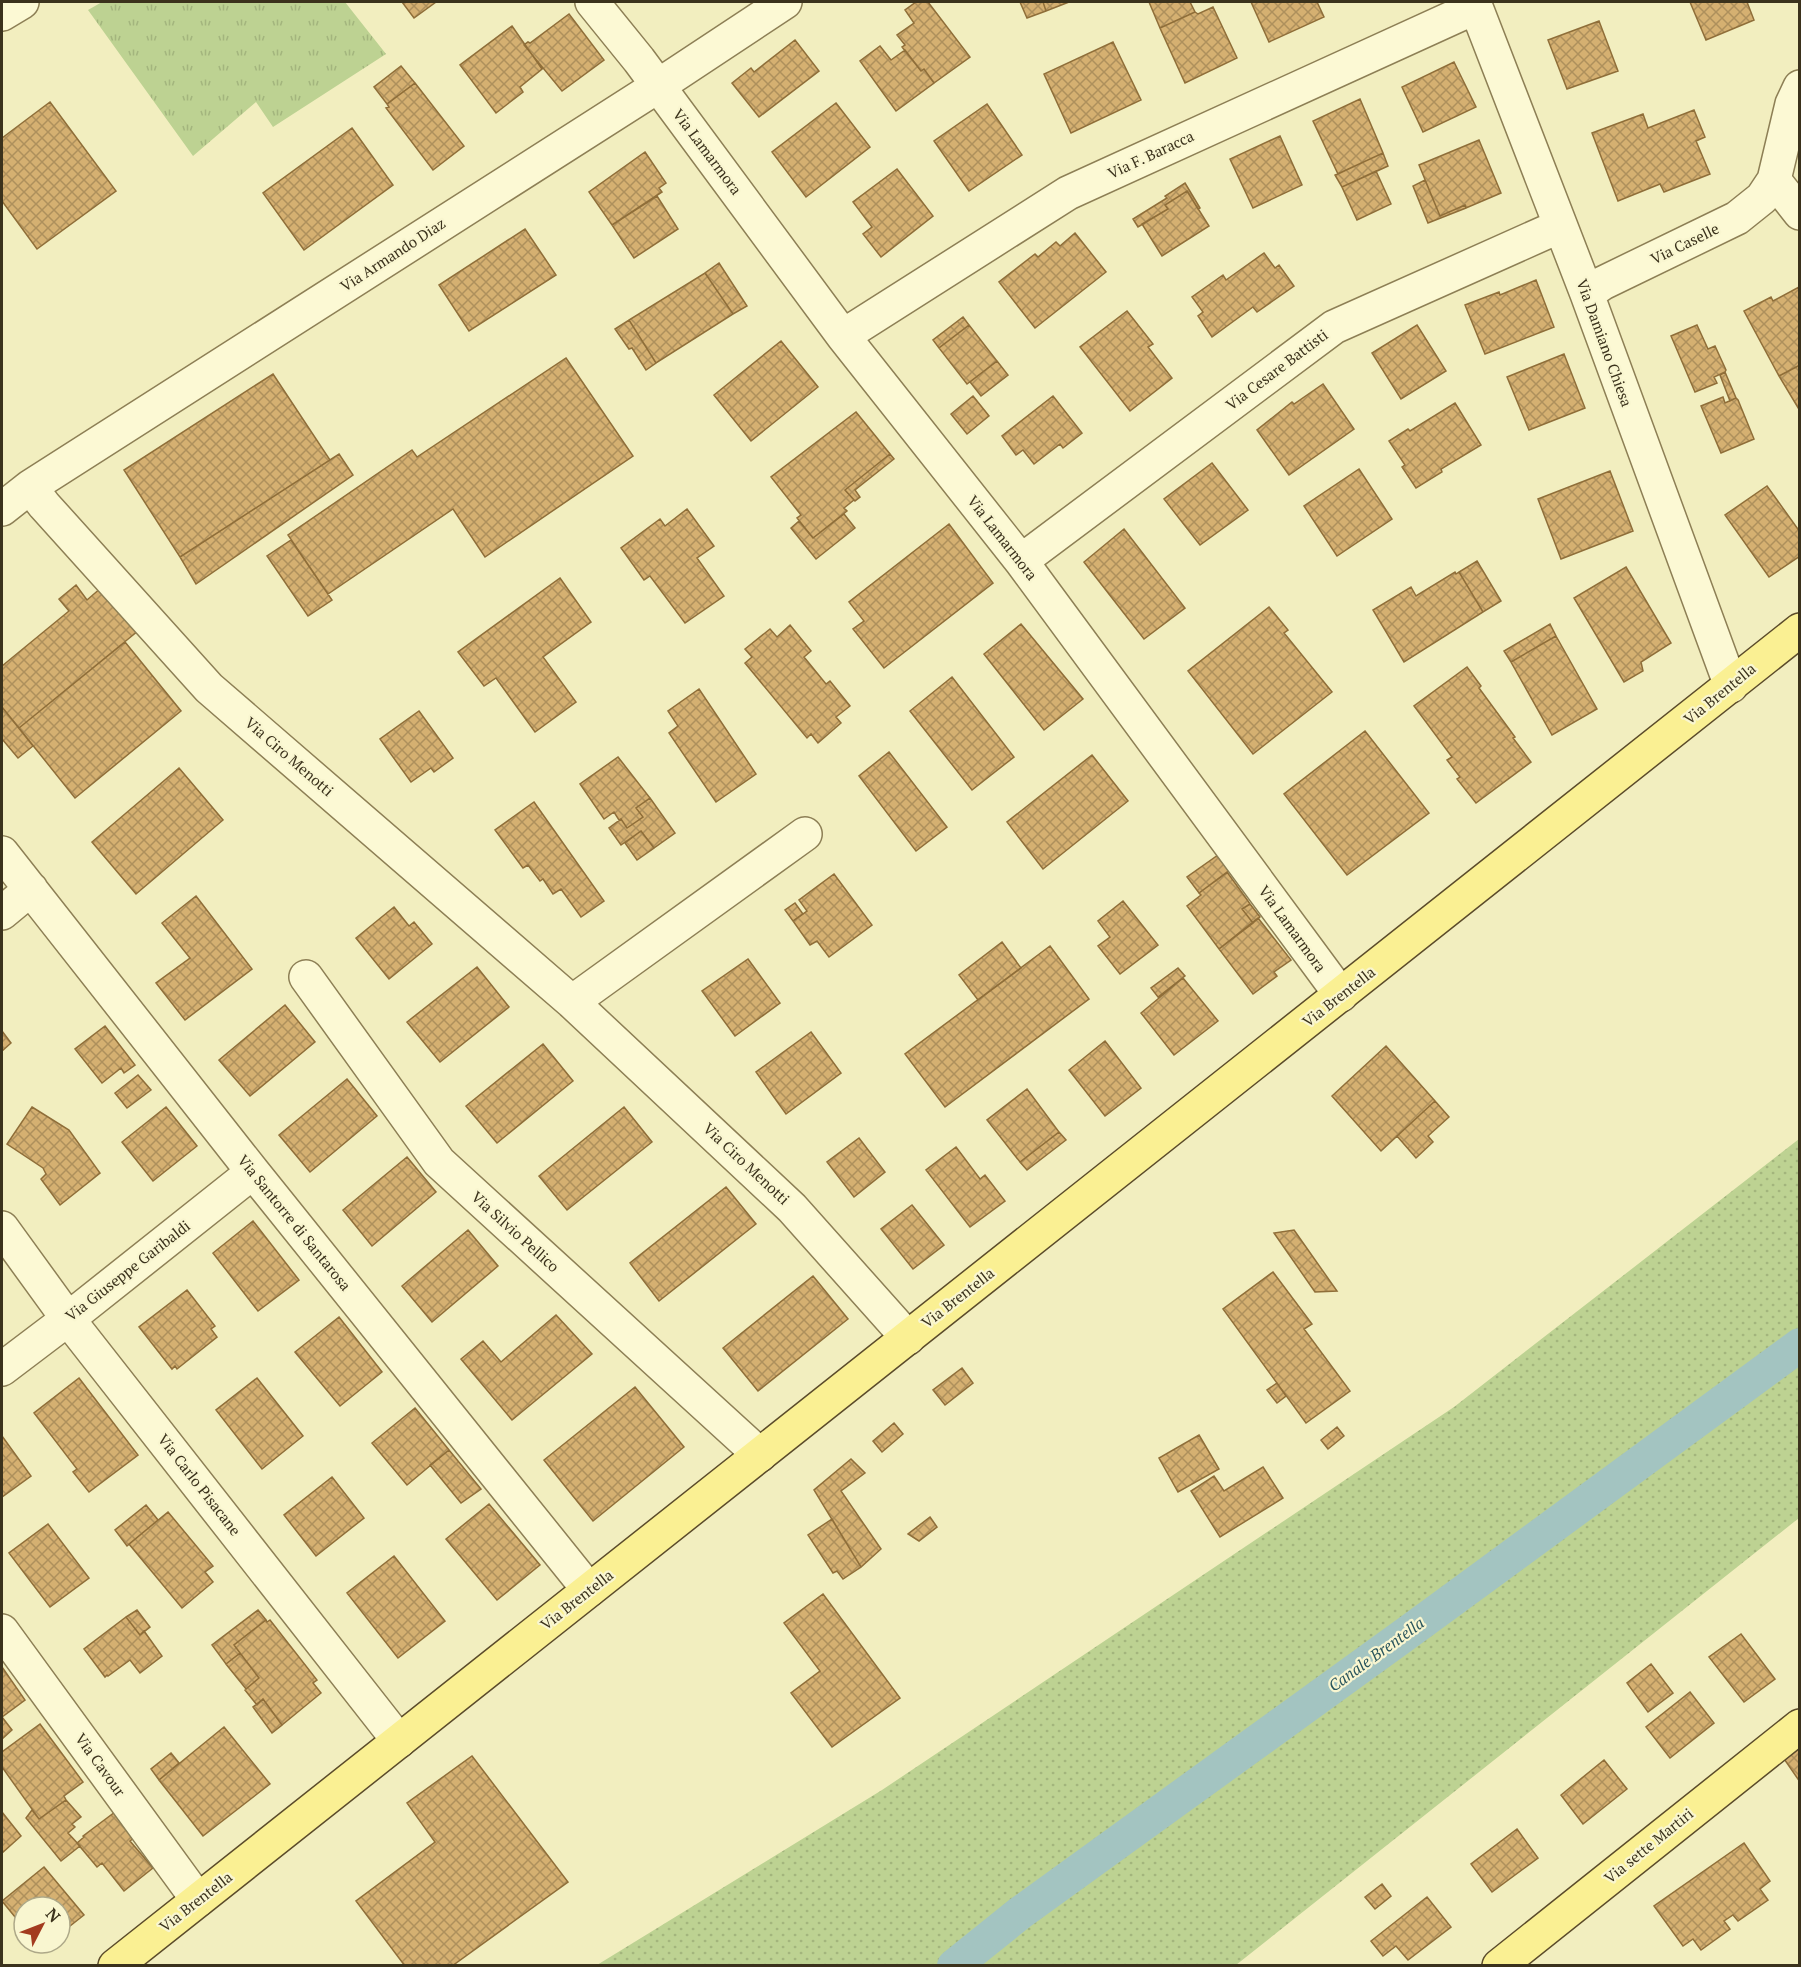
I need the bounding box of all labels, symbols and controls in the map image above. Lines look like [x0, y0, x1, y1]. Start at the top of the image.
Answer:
street label: Via Lamarmora [669, 104, 747, 199]
street label: Via F. Baracca [1104, 125, 1197, 183]
street label: Via Armando Diaz [336, 213, 449, 296]
street label: Via Caselle [1647, 218, 1722, 268]
street label: Via Damiano Chiesa [1573, 276, 1638, 410]
street label: Via Cesare Battisti [1221, 324, 1331, 414]
street label: Via Lamarmora [963, 491, 1043, 584]
street label: Via Brentella [1679, 658, 1760, 728]
street label: Via Ciro Menotti [241, 712, 338, 800]
street label: Via Lamarmora [1255, 881, 1331, 976]
street label: Via Brentella [1298, 961, 1379, 1031]
street label: Via Ciro Menotti [699, 1118, 794, 1208]
street label: Via Santorre di Santarosa [234, 1150, 356, 1295]
street label: Via Silvio Pellico [467, 1186, 564, 1276]
street label: Via Giuseppe Garibaldi [61, 1215, 194, 1325]
street label: Via Brentella [917, 1262, 998, 1332]
street label: Via Carlo Pisacane [154, 1429, 246, 1539]
street label: Via Brentella [536, 1564, 617, 1634]
water label: Canale Brentella [1324, 1612, 1428, 1696]
street label: Via Cavour [71, 1729, 131, 1800]
street label: Via sette Martiri [1600, 1803, 1697, 1887]
street label: Via Brentella [155, 1866, 236, 1936]
north arrow [12, 1895, 72, 1955]
text: N [41, 1903, 65, 1927]

